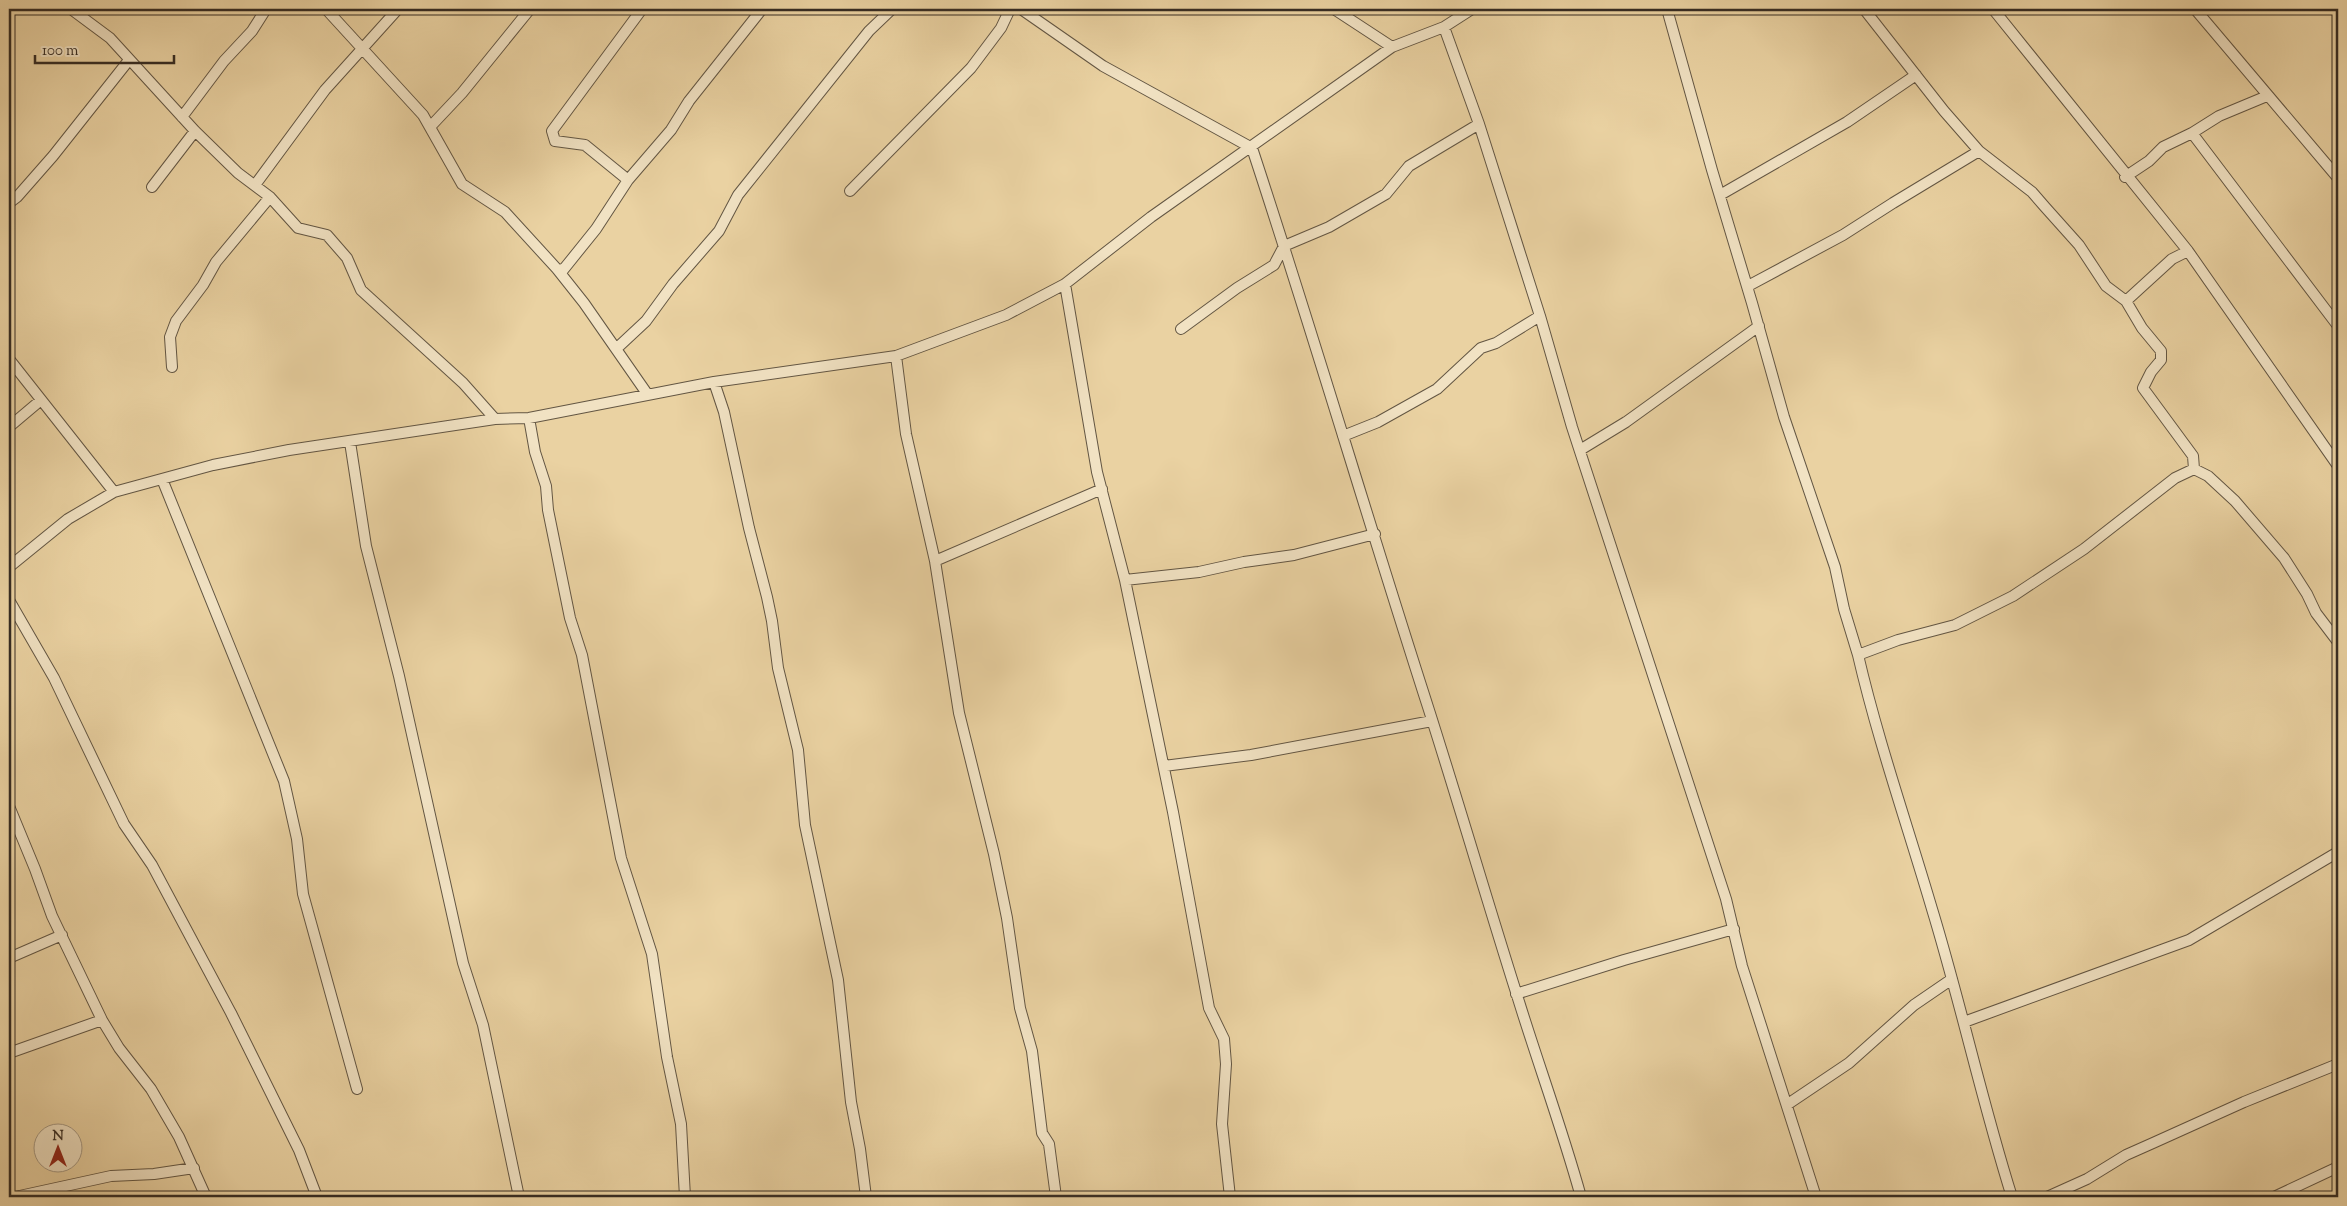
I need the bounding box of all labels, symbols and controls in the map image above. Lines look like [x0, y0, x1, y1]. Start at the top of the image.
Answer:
scale bar [35, 32, 174, 64]
text: 100 m [42, 41, 79, 62]
north arrow [32, 1124, 82, 1174]
text: N [52, 1127, 64, 1147]

